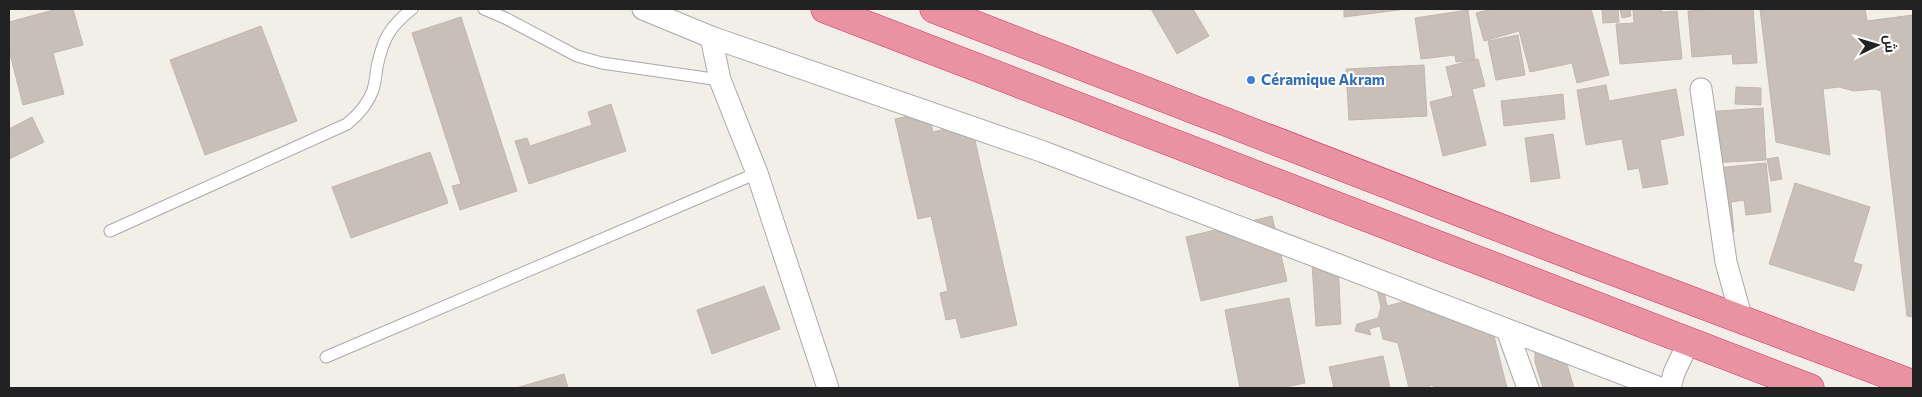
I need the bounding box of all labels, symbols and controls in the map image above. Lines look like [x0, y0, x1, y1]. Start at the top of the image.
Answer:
north arrow [1852, 20, 1902, 70]
text: ش [1880, 34, 1900, 54]
place label: Céramique Akram [1261, 70, 1385, 88]
marker: Céramique Akram [1245, 74, 1257, 86]

